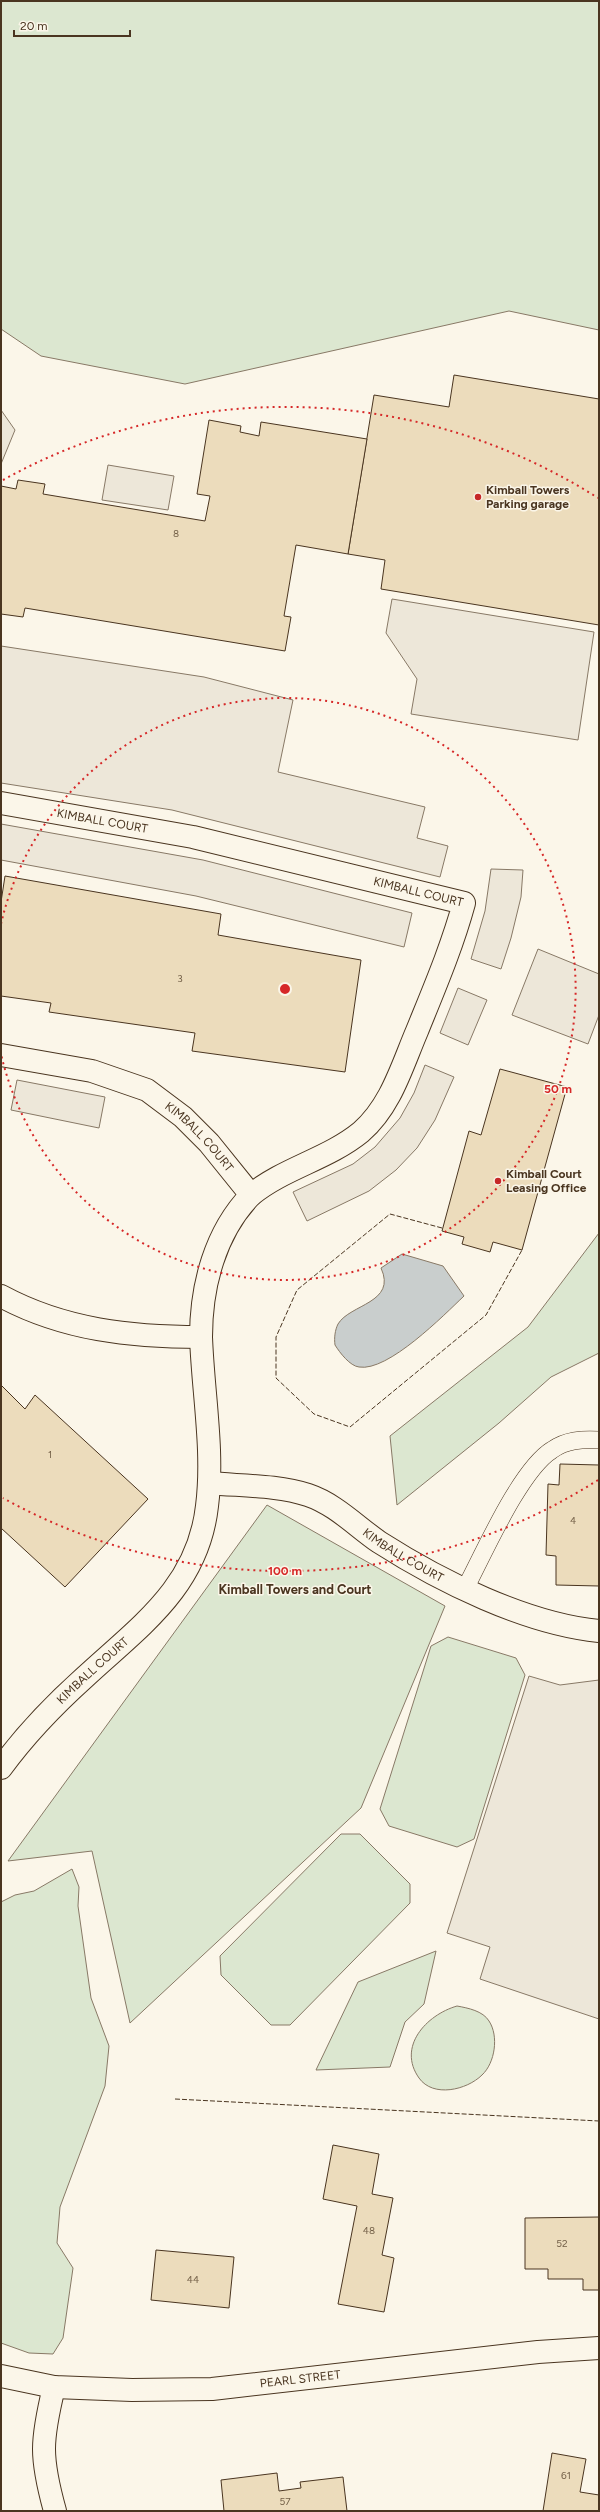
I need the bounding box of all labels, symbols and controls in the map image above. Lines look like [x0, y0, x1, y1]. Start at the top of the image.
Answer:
scale bar [14, 12, 130, 38]
text: 20 m [20, 19, 48, 33]
place label: Kimball Towers Parking garage [486, 483, 570, 511]
marker: Kimball Towers Parking garage [473, 492, 483, 502]
house number: 8 [173, 527, 179, 540]
street label: KIMBALL COURT [56, 806, 149, 836]
street label: KIMBALL COURT [372, 874, 465, 910]
house number: 3 [177, 972, 183, 985]
centre of rings [278, 982, 292, 996]
text: 50 m [544, 1082, 572, 1096]
street label: KIMBALL COURT [162, 1099, 237, 1175]
place label: Kimball Court Leasing Office [506, 1167, 587, 1195]
marker: Kimball Court Leasing Office [493, 1176, 503, 1186]
house number: 1 [48, 1448, 52, 1461]
house number: 4 [570, 1514, 576, 1527]
street label: KIMBALL COURT [360, 1525, 446, 1585]
text: 100 m [268, 1564, 302, 1578]
district label: Kimball Towers and Court [218, 1582, 372, 1597]
street label: KIMBALL COURT [54, 1634, 132, 1707]
house number: 48 [363, 2224, 375, 2237]
house number: 52 [556, 2237, 568, 2250]
house number: 44 [187, 2273, 199, 2286]
street label: PEARL STREET [259, 2367, 342, 2391]
house number: 61 [561, 2469, 571, 2482]
house number: 57 [279, 2495, 291, 2508]

